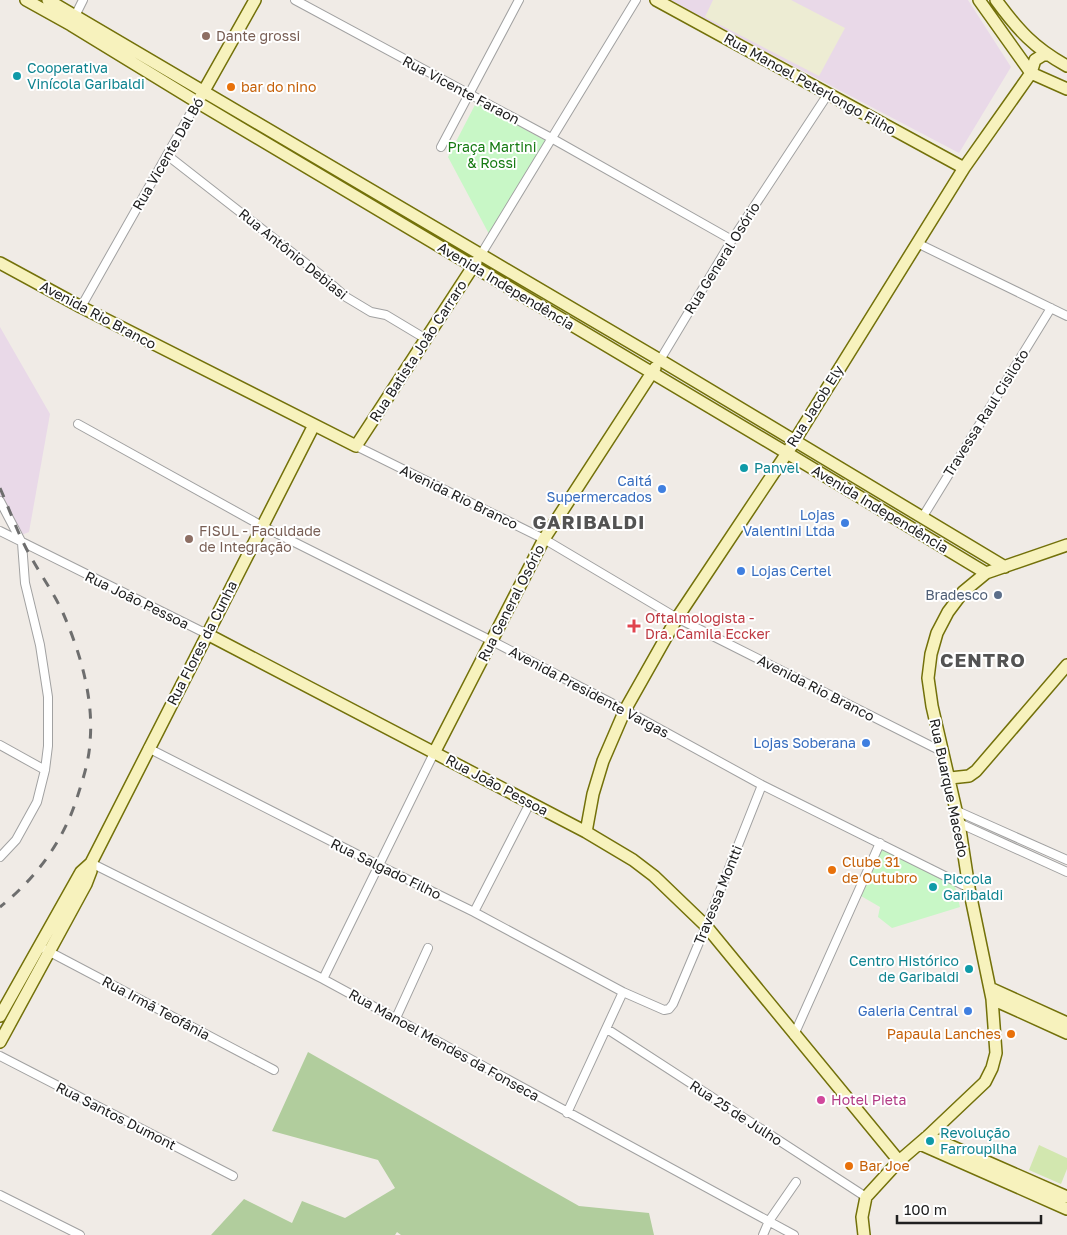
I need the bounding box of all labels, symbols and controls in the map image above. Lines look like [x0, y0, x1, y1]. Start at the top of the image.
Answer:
place label: Dante grossi [216, 27, 300, 44]
street label: Rua Manoel Peterlongo Filho [721, 29, 899, 138]
marker: Dante grossi [200, 30, 212, 42]
street label: Rua Vicente Faraon [400, 52, 523, 128]
place label: Cooperativa Vinícola Garibaldi [27, 59, 145, 92]
marker: Cooperativa Vinícola Garibaldi [11, 70, 23, 82]
place label: bar do nino [241, 78, 316, 95]
marker: bar do nino [225, 81, 237, 93]
street label: Rua Vicente Dal Bó [128, 94, 207, 213]
park label: Praça Martini & Rossi [448, 138, 536, 171]
street label: Rua General Osório [680, 199, 763, 317]
street label: Rua Antônio Debiasi [236, 205, 351, 303]
street label: Avenida Independência [435, 238, 578, 333]
street label: Avenida Rio Branco [37, 277, 159, 352]
street label: Rua Batista João Carraro [365, 277, 470, 425]
street label: Travessa Raul Cisiloto [939, 346, 1032, 480]
street label: Rua Jacob Ely [783, 361, 847, 450]
place label: Panvel [754, 459, 799, 476]
street label: Avenida Rio Branco [398, 461, 521, 532]
street label: Avenida Independência [809, 461, 952, 556]
marker: Panvel [738, 462, 750, 474]
place label: Caitá Supermercados [547, 472, 652, 505]
marker: Caitá Supermercados [656, 483, 668, 495]
place label: Lojas Valentini Ltda [743, 506, 835, 539]
district label: GARIBALDI [532, 510, 646, 533]
marker: Lojas Valentini Ltda [839, 517, 851, 529]
place label: FISUL - Faculdade de Integração [199, 522, 321, 555]
marker: FISUL - Faculdade de Integração [183, 533, 195, 545]
street label: Rua General Osório [474, 542, 547, 664]
place label: Lojas Certel [751, 562, 831, 579]
marker: Lojas Certel [735, 565, 747, 577]
street label: Rua João Pessoa [83, 567, 192, 632]
street label: Rua Flores da Cunha [163, 578, 240, 708]
place label: Bradesco [925, 586, 988, 603]
marker: Bradesco [992, 589, 1004, 601]
place label: Oftalmologista - Dra. Camila Eccker [645, 609, 771, 642]
marker: Oftalmologista - Dra. Camila Eccker [627, 619, 641, 633]
street label: Avenida Presidente Vargas [506, 642, 672, 741]
district label: CENTRO [940, 648, 1026, 671]
street label: Avenida Rio Branco [755, 651, 878, 724]
street label: Rua Buarque Macedo [926, 717, 973, 859]
place label: Lojas Soberana [753, 734, 856, 751]
marker: Lojas Soberana [860, 737, 872, 749]
street label: Rua João Pessoa [443, 750, 551, 819]
street label: Rua Salgado Filho [328, 834, 444, 903]
street label: Travessa Montti [690, 842, 745, 947]
place label: Clube 31 de Outubro [842, 853, 917, 886]
marker: Clube 31 de Outubro [826, 864, 838, 876]
place label: Piccola Garibaldi [943, 870, 1003, 903]
marker: Piccola Garibaldi [927, 881, 939, 893]
place label: Centro Histórico de Garibaldi [849, 952, 959, 985]
marker: Centro Histórico de Garibaldi [963, 963, 975, 975]
street label: Rua Irmã Teofânia [99, 972, 213, 1043]
street label: Rua Manoel Mendes da Fonseca [346, 985, 542, 1104]
place label: Galeria Central [858, 1002, 958, 1019]
marker: Galeria Central [962, 1005, 974, 1017]
place label: Papaula Lanches [887, 1025, 1001, 1042]
marker: Papaula Lanches [1005, 1028, 1017, 1040]
street label: Rua 25 de Julho [687, 1076, 786, 1149]
street label: Rua Santos Dumont [53, 1078, 179, 1153]
place label: Hotel Pieta [831, 1091, 906, 1108]
marker: Hotel Pieta [815, 1094, 827, 1106]
place label: Revolução Farroupilha [940, 1124, 1017, 1157]
marker: Revolução Farroupilha [924, 1135, 936, 1147]
place label: Bar Joe [859, 1157, 910, 1174]
marker: Bar Joe [843, 1160, 855, 1172]
scale bar [897, 1192, 1041, 1224]
text: 100 m [904, 1200, 947, 1218]

